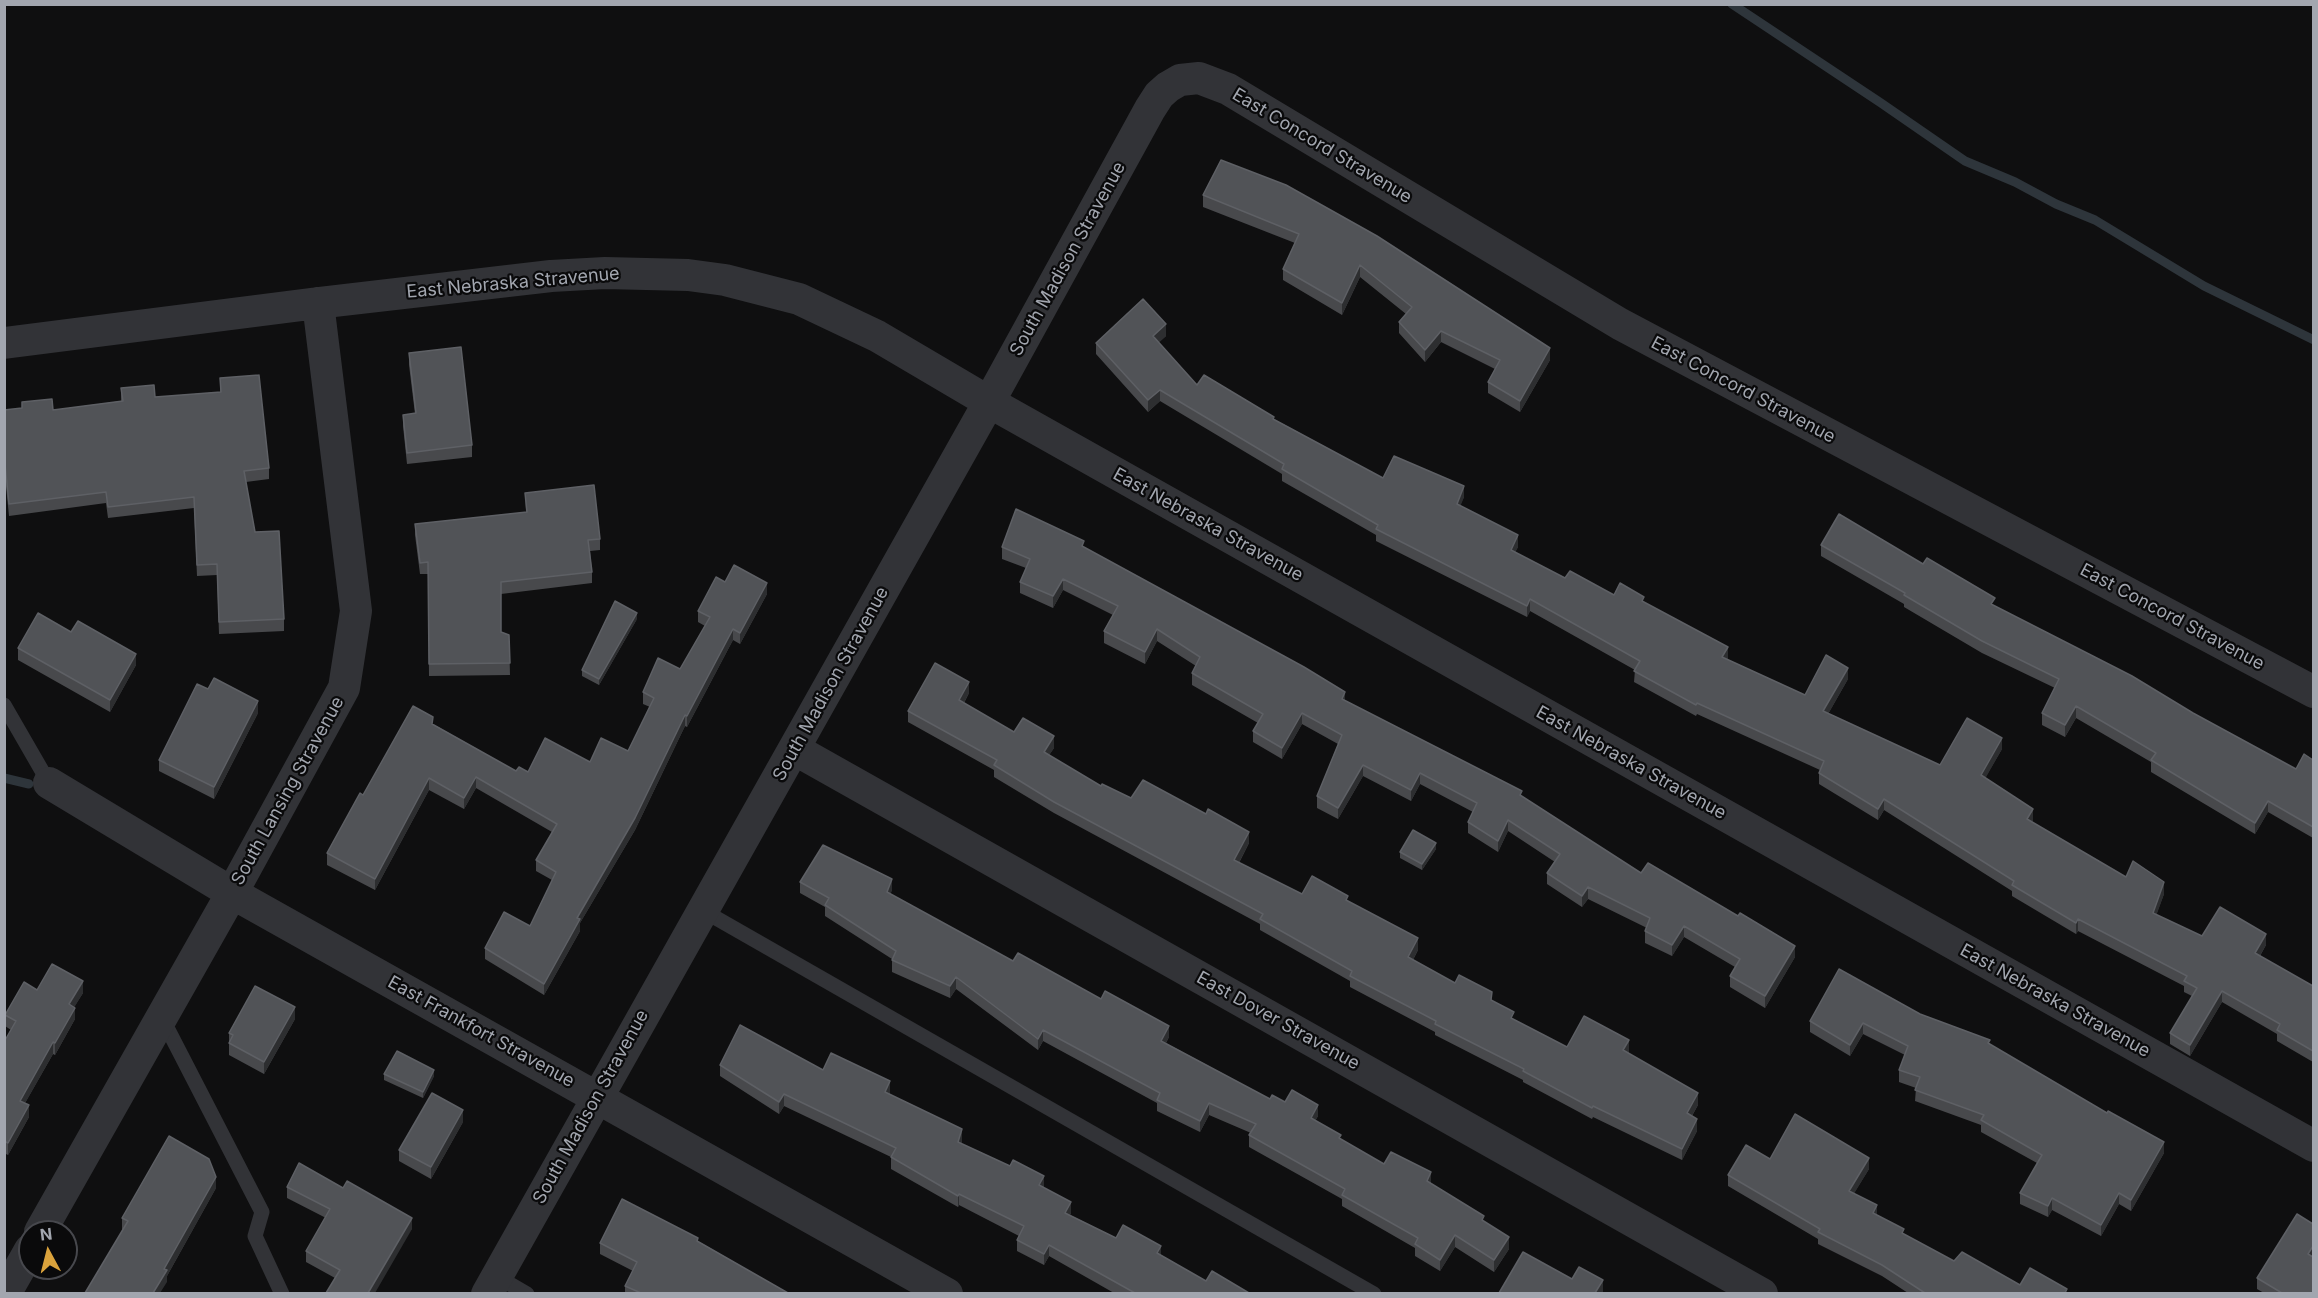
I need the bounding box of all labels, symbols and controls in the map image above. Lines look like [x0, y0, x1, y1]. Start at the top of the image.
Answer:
street label: East Concord Stravenue [1228, 84, 1416, 208]
street label: South Madison Stravenue [1006, 158, 1130, 360]
street label: East Nebraska Stravenue [405, 263, 621, 303]
street label: East Concord Stravenue [1647, 332, 1839, 448]
street label: East Nebraska Stravenue [1109, 464, 1307, 586]
street label: East Concord Stravenue [2076, 559, 2268, 675]
street label: South Madison Stravenue [769, 583, 893, 785]
street label: South Lansing Stravenue [227, 693, 349, 889]
street label: East Nebraska Stravenue [1532, 702, 1730, 824]
street label: East Nebraska Stravenue [1956, 940, 2154, 1062]
street label: East Dover Stravenue [1193, 967, 1363, 1075]
street label: East Frankfort Stravenue [384, 972, 578, 1092]
street label: South Madison Stravenue [529, 1006, 653, 1208]
north arrow [18, 1220, 78, 1280]
text: N [39, 1223, 53, 1245]

